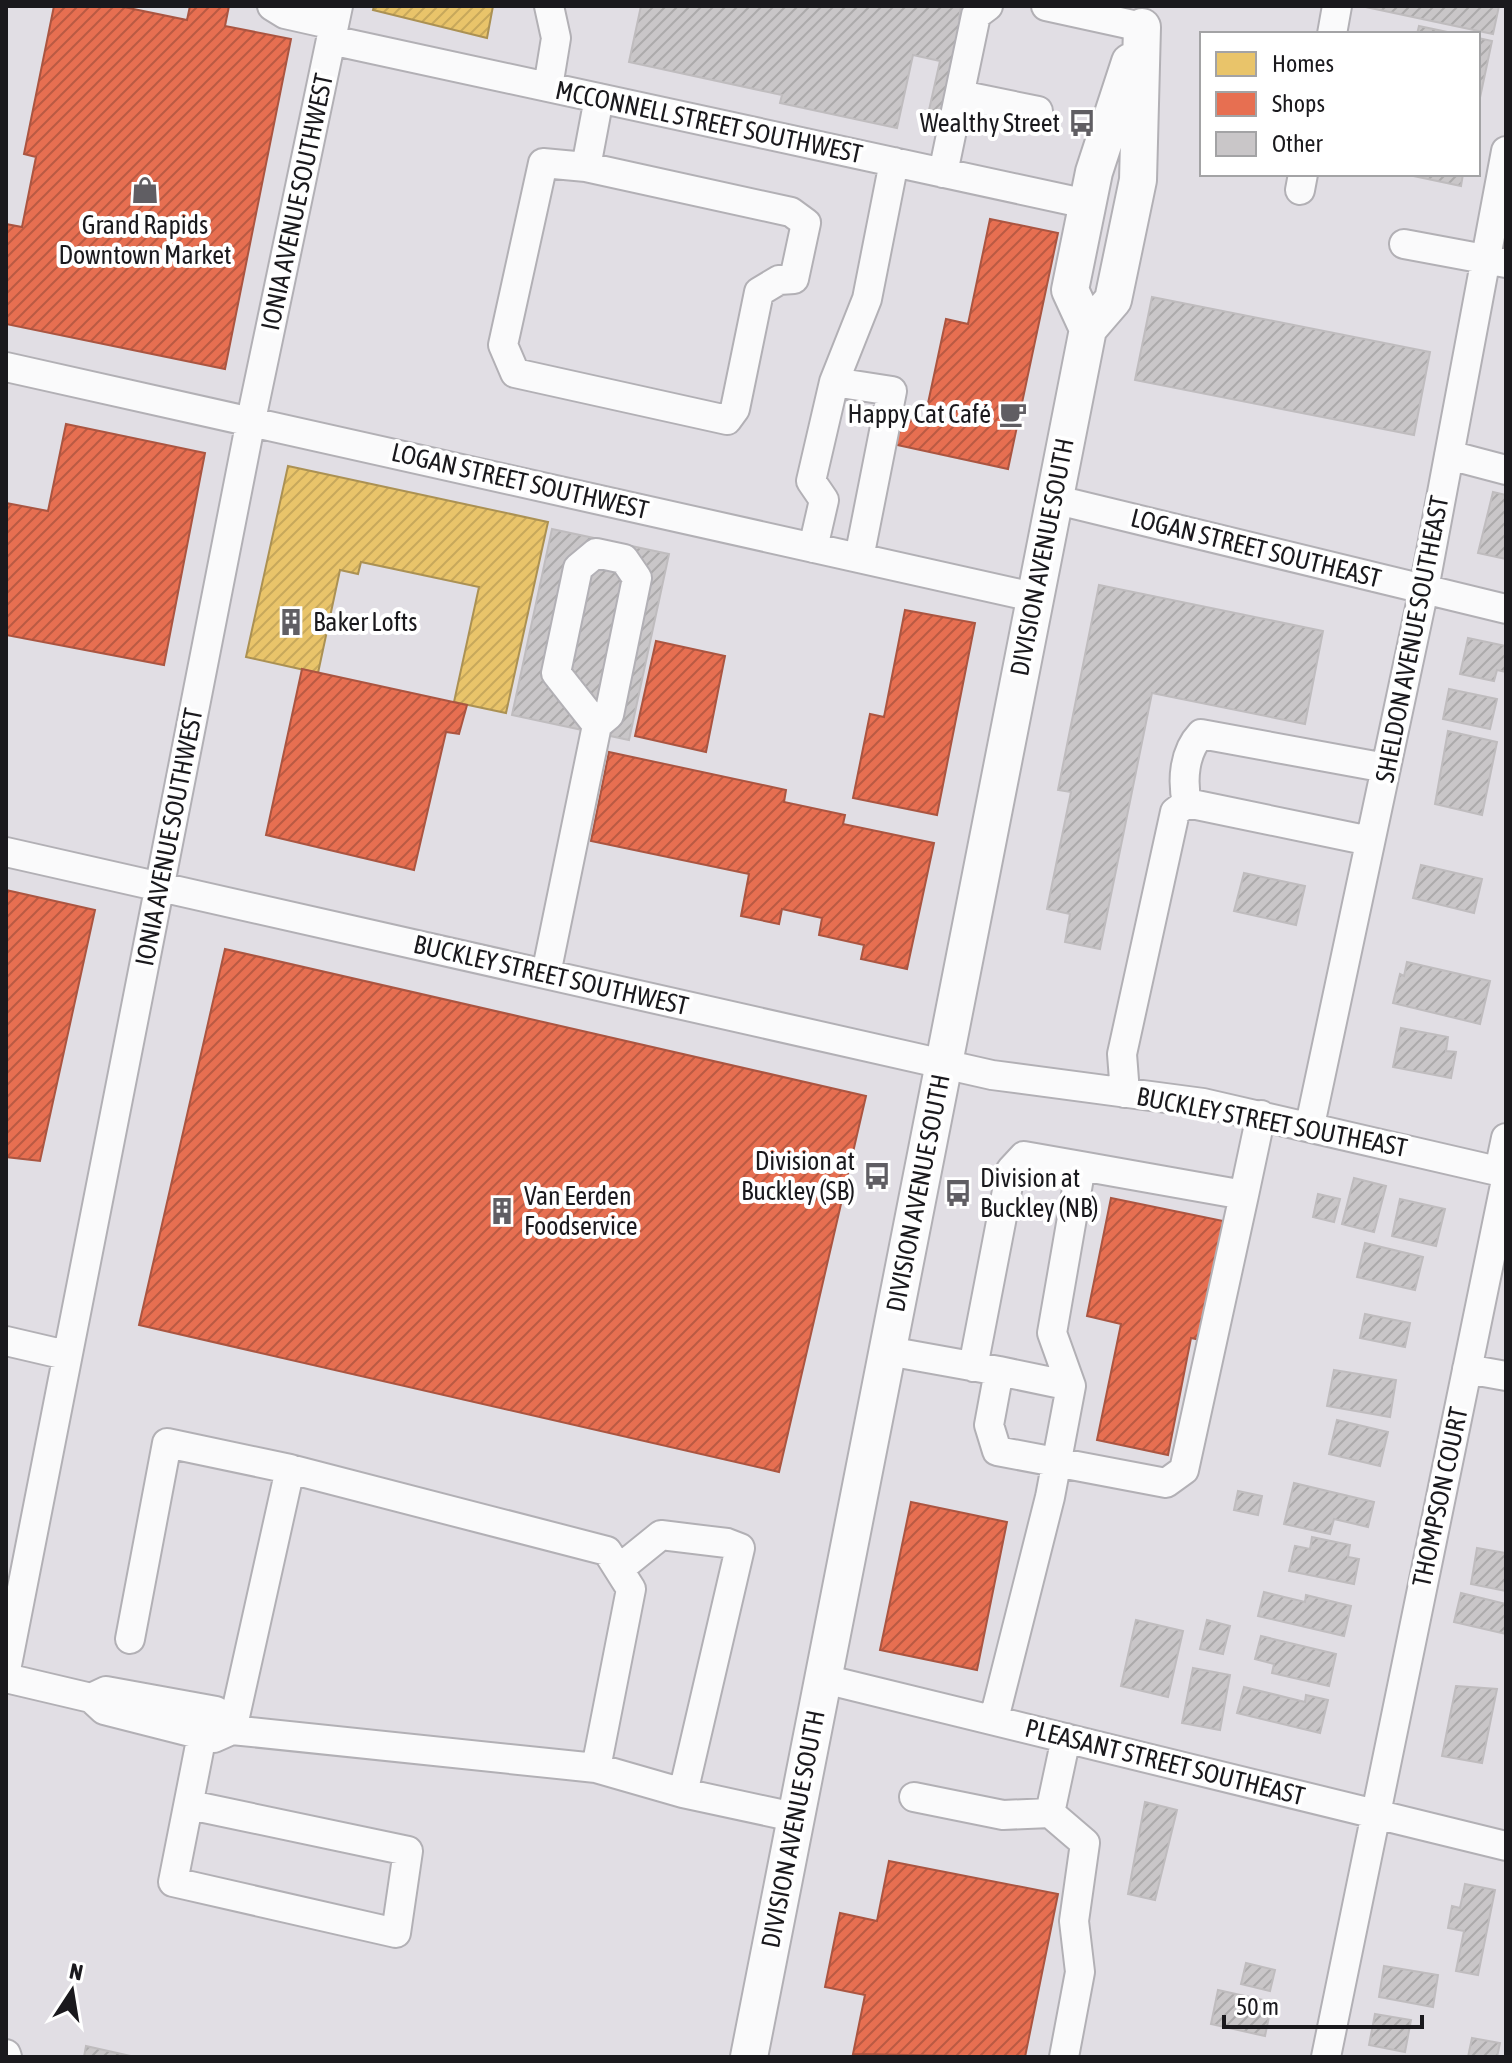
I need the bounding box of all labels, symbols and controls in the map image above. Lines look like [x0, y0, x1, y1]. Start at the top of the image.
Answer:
legend [1200, 32, 1480, 176]
text: Homes [1272, 50, 1334, 77]
street label: IONIA AVENUE SOUTHWEST [255, 70, 339, 333]
street label: MCCONNELL STREET SOUTHWEST [553, 75, 866, 169]
text: Shops [1272, 90, 1325, 117]
place label: Wealthy Street [920, 108, 1060, 138]
bus stop icon: Wealthy Street [1067, 108, 1097, 138]
text: Other [1272, 130, 1323, 157]
shop icon: Grand Rapids Downtown Market [130, 175, 160, 205]
place label: Grand Rapids Downtown Market [59, 210, 231, 270]
place label: Happy Cat Café [848, 399, 991, 429]
cafe icon: Happy Cat Café [998, 399, 1028, 429]
street label: DIVISION AVENUE SOUTH [1004, 436, 1080, 678]
street label: LOGAN STREET SOUTHWEST [389, 437, 652, 525]
street label: SHELDON AVENUE SOUTHEAST [1369, 493, 1455, 785]
street label: LOGAN STREET SOUTHEAST [1128, 502, 1385, 594]
building icon: Baker Lofts [276, 607, 306, 637]
place label: Baker Lofts [313, 607, 418, 637]
street label: IONIA AVENUE SOUTHWEST [129, 705, 209, 968]
street label: BUCKLEY STREET SOUTHWEST [411, 929, 692, 1021]
street label: DIVISION AVENUE SOUTH [880, 1072, 956, 1314]
street label: BUCKLEY STREET SOUTHEAST [1134, 1081, 1410, 1163]
place label: Division at Buckley (SB) [741, 1146, 855, 1206]
bus stop icon: Division at Buckley (SB) [862, 1161, 892, 1191]
place label: Division at Buckley (NB) [980, 1163, 1099, 1223]
bus stop icon: Division at Buckley (NB) [943, 1178, 973, 1208]
place label: Van Eerden Foodservice [524, 1181, 638, 1241]
building icon: Van Eerden Foodservice [487, 1196, 517, 1226]
street label: THOMPSON COURT [1406, 1404, 1474, 1590]
street label: DIVISION AVENUE SOUTH [755, 1708, 831, 1950]
street label: PLEASANT STREET SOUTHEAST [1022, 1713, 1309, 1811]
north arrow [32, 1951, 112, 2031]
text: N [67, 1957, 85, 1986]
scale bar [1224, 1979, 1422, 2029]
text: 50 m [1236, 1993, 1279, 2020]

